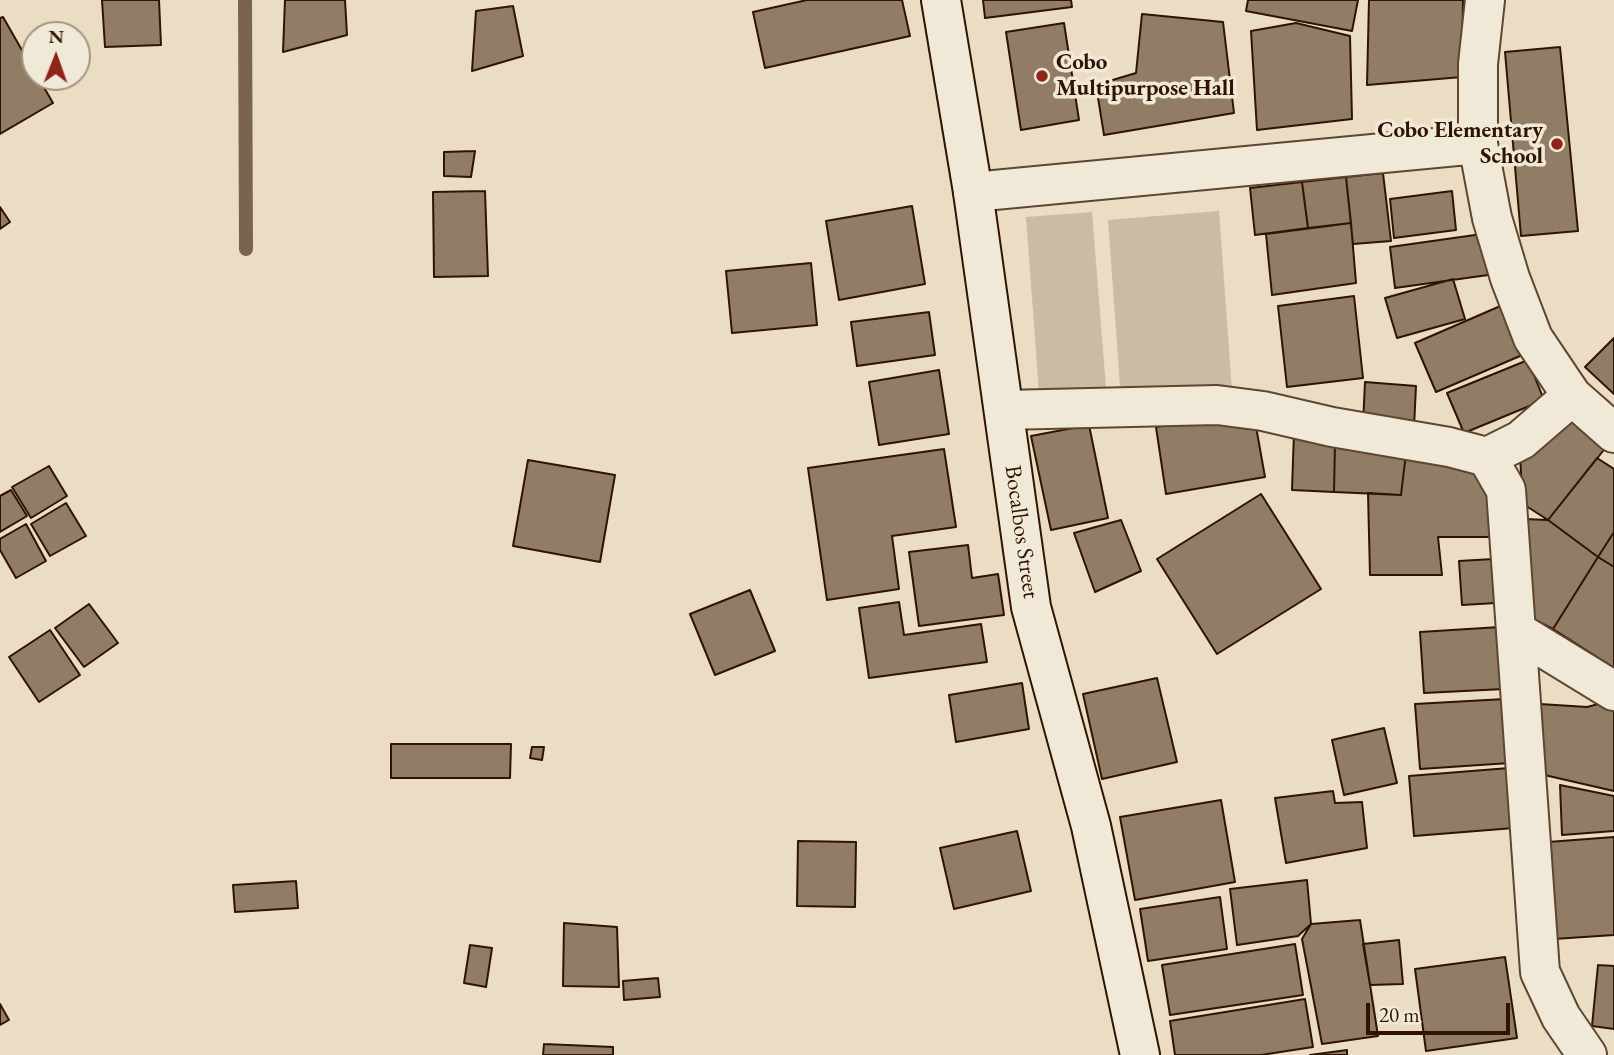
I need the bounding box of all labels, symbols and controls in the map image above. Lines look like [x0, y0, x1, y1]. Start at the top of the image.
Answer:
north arrow [21, 21, 91, 91]
text: N [48, 24, 64, 49]
place label: Cobo Multipurpose Hall [1056, 49, 1235, 103]
marker: Cobo Multipurpose Hall [1034, 68, 1050, 84]
place label: Cobo Elementary School [1377, 117, 1543, 171]
marker: Cobo Elementary School [1549, 136, 1565, 152]
street label: Bocalbos Street [998, 464, 1044, 600]
scale bar [1369, 988, 1512, 1032]
text: 20 m [1379, 1001, 1420, 1028]

